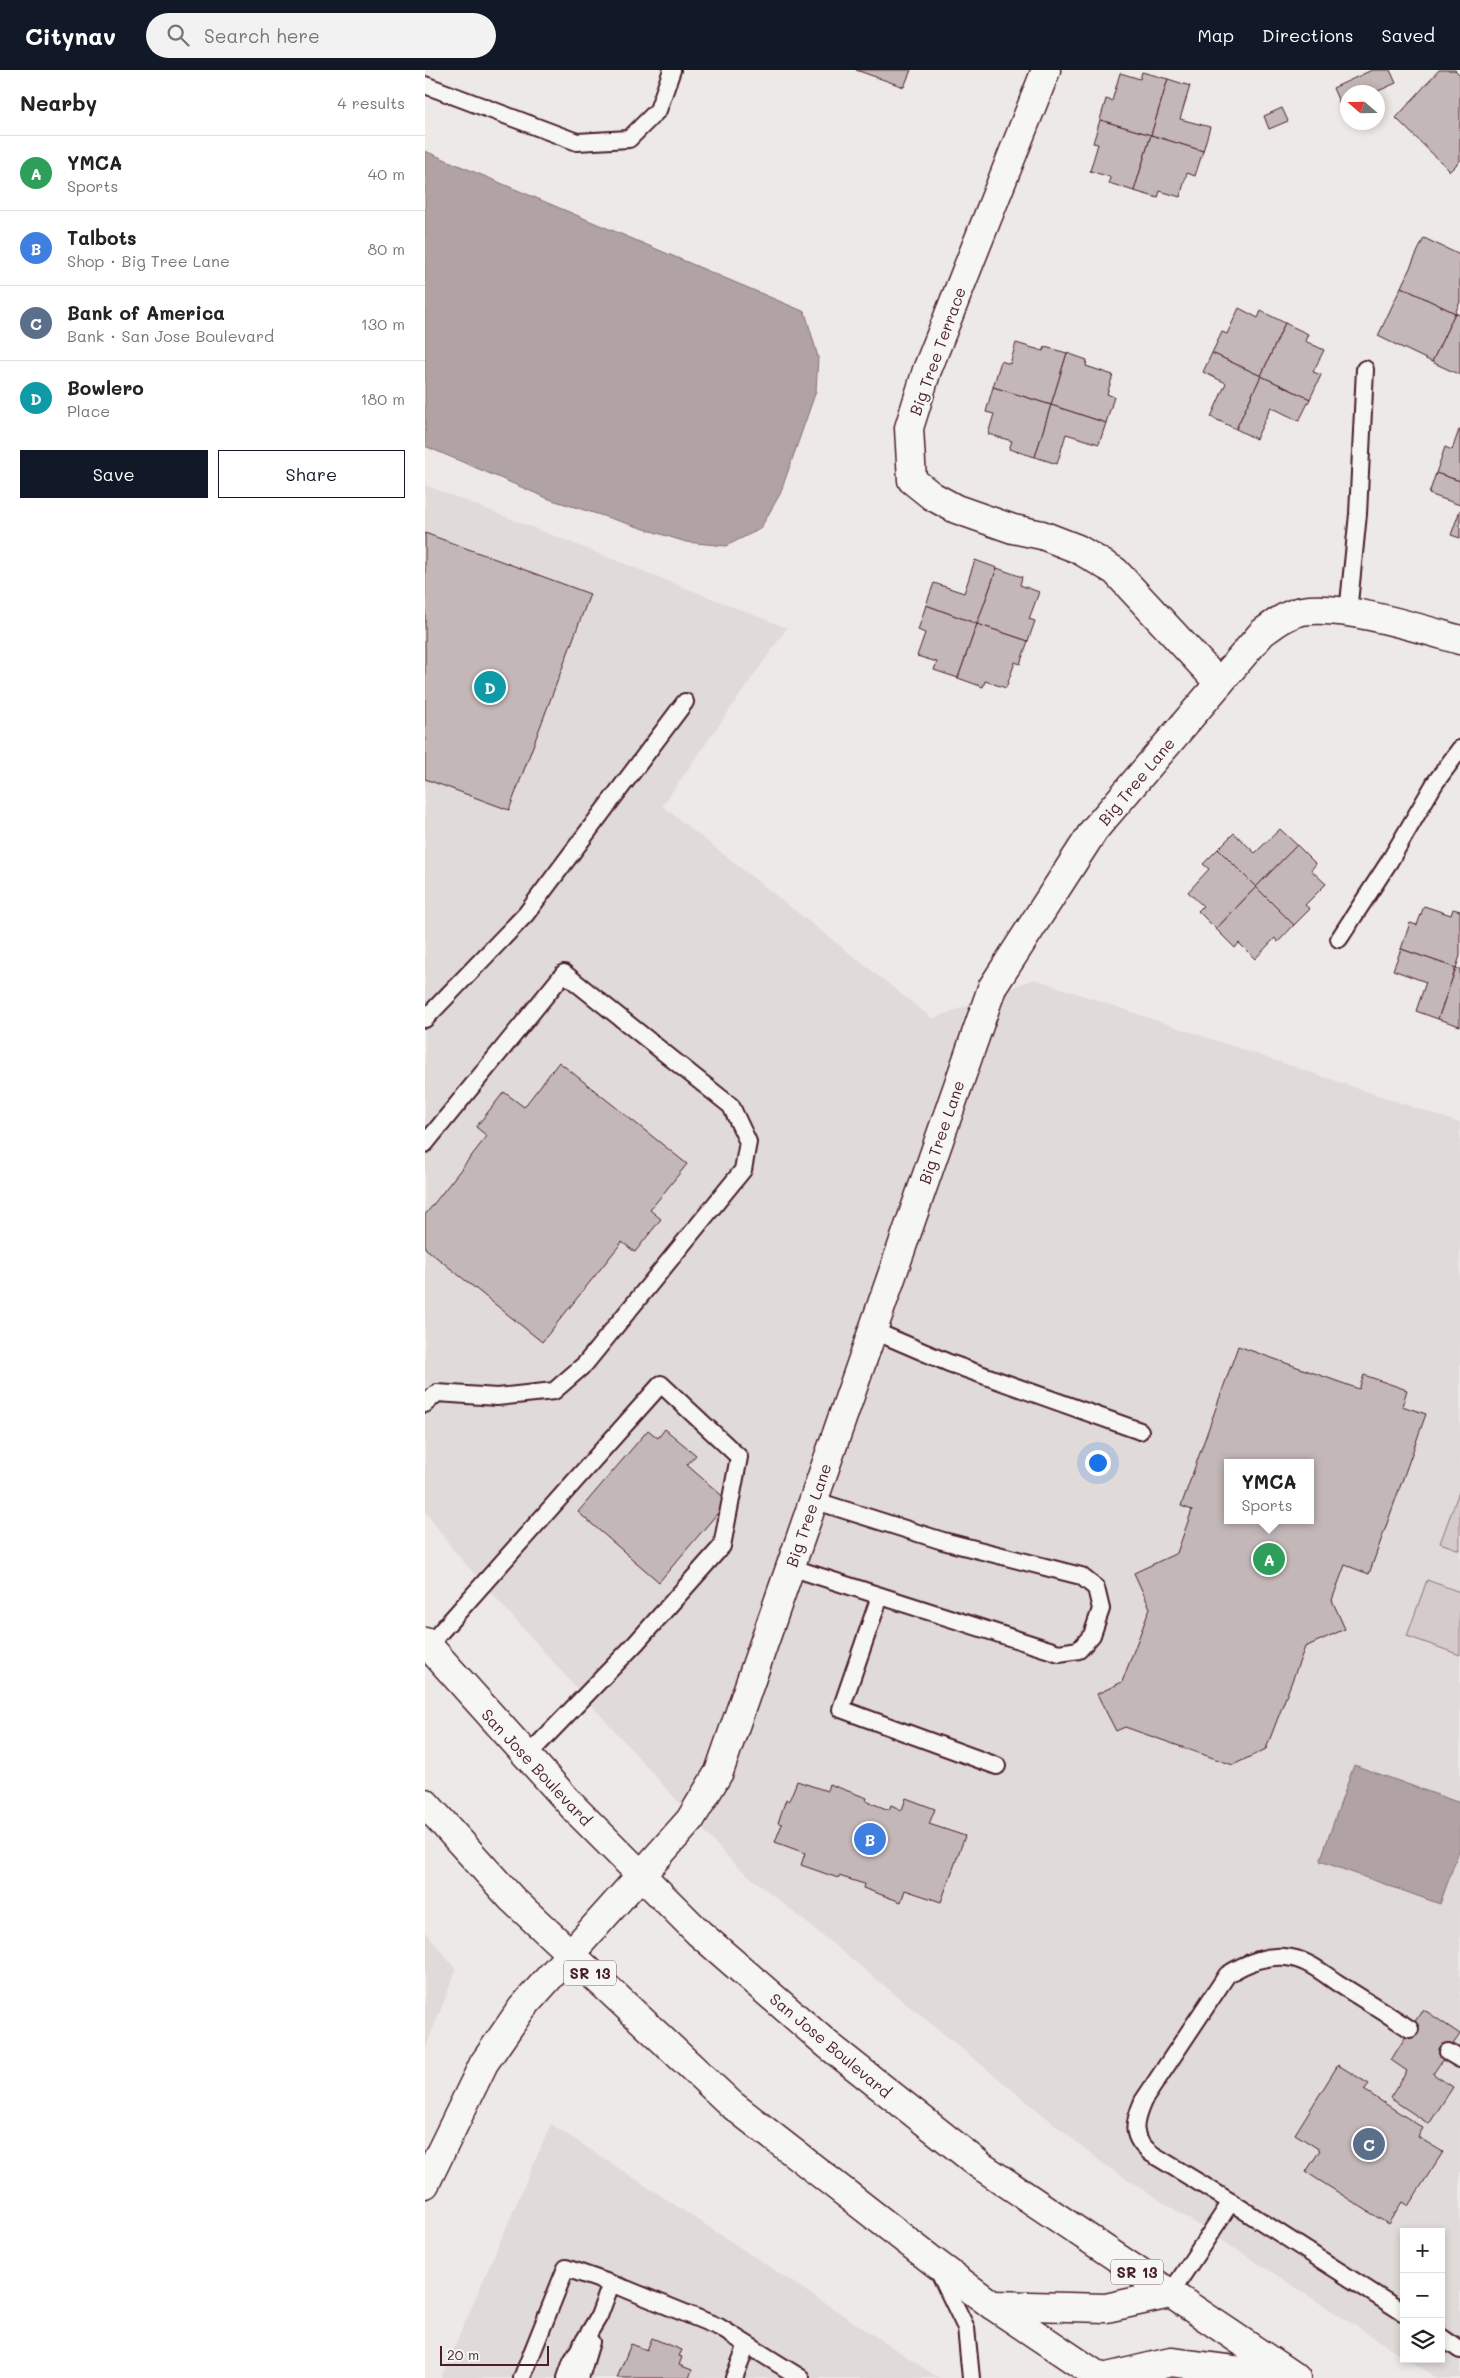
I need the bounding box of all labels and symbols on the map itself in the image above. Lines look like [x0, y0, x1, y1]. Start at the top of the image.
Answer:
north arrow [1340, 85, 1385, 130]
street label: Big Tree Terrace [904, 284, 970, 418]
pin: D [474, 668, 506, 706]
street label: Big Tree Lane [1093, 733, 1179, 829]
street label: Big Tree Lane [913, 1077, 969, 1187]
your location [1085, 1450, 1111, 1476]
street label: Big Tree Lane [780, 1460, 836, 1570]
pin: A [1253, 1540, 1285, 1578]
street label: San Jose Boulevard [477, 1704, 597, 1830]
pin: B [854, 1820, 886, 1858]
road number: SR 13 [564, 1960, 616, 1986]
street label: San Jose Boulevard [766, 1988, 896, 2102]
pin: C [1353, 2125, 1385, 2163]
road number: SR 13 [1111, 2260, 1163, 2284]
scale bar [440, 2343, 549, 2366]

